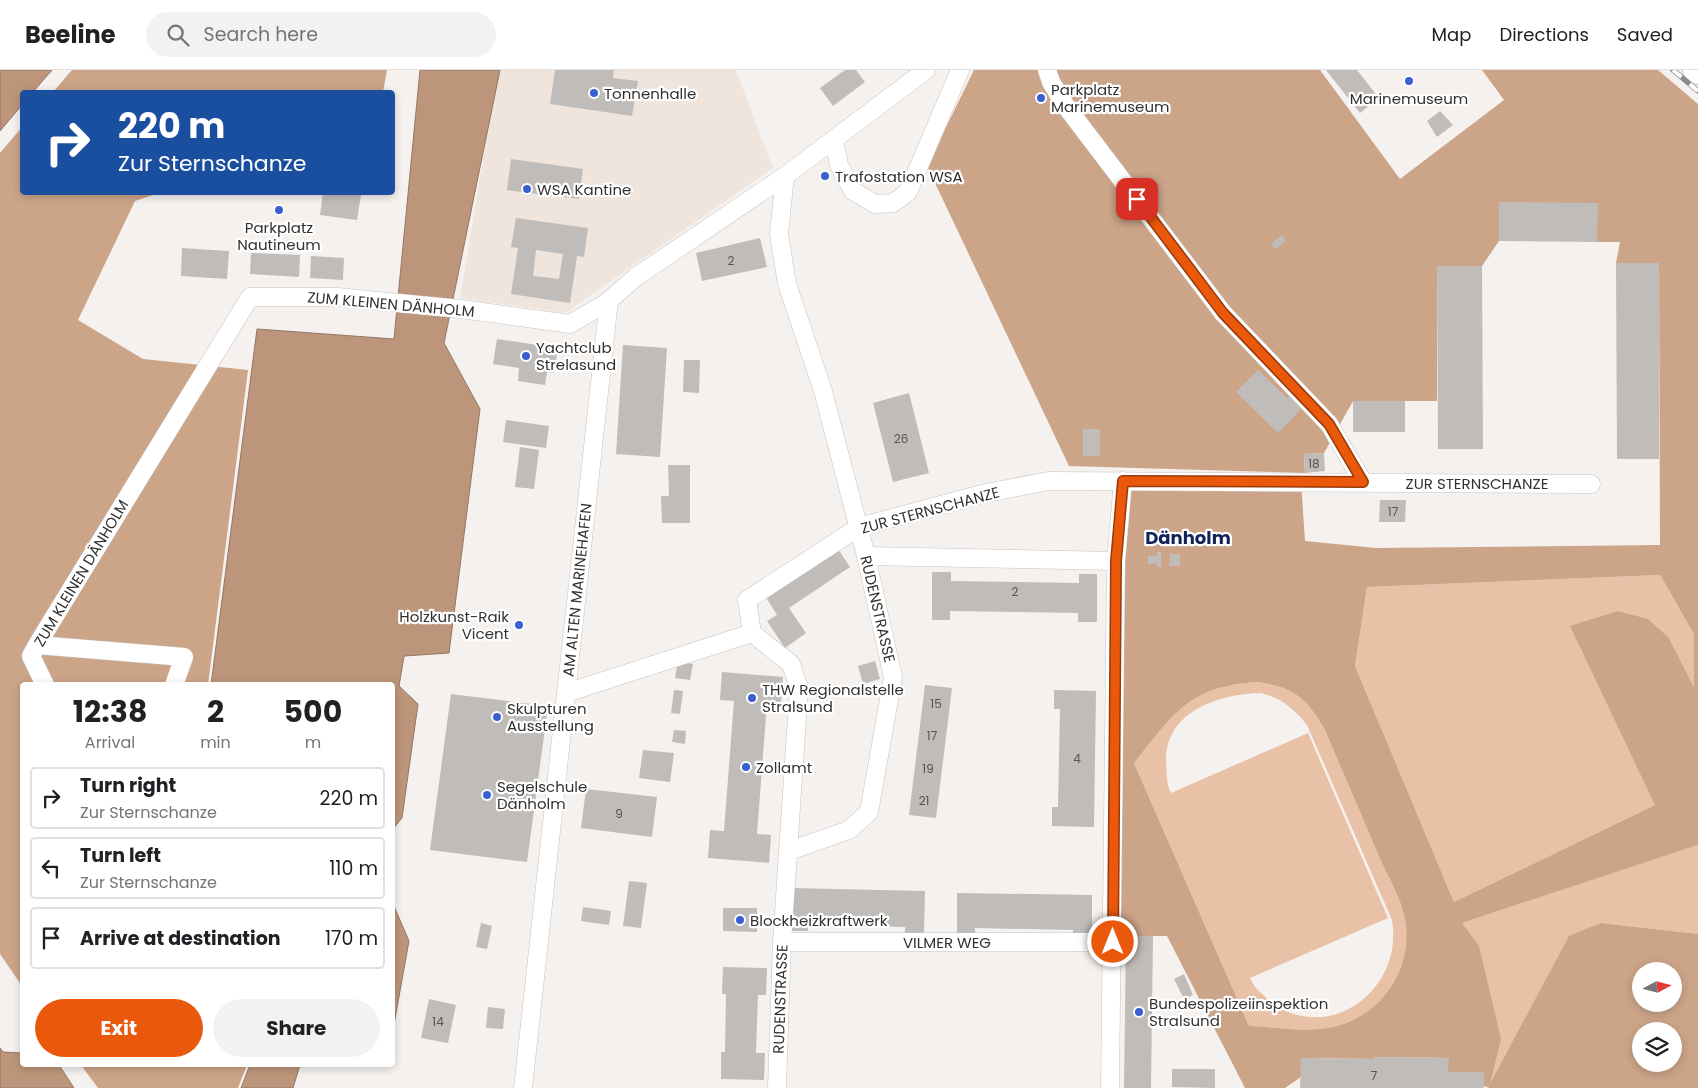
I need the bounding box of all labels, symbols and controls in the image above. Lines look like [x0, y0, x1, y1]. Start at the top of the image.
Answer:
search box [146, 12, 496, 57]
text: Beeline [25, 18, 116, 51]
icon: search [164, 21, 192, 49]
text: Search here [204, 21, 318, 48]
text: Map [1432, 22, 1471, 47]
text: Directions [1499, 22, 1589, 47]
text: Saved [1617, 22, 1673, 47]
marker: Marinemuseum [1403, 75, 1415, 87]
place label: Parkplatz Marinemuseum [1051, 79, 1169, 117]
place label: Tonnenhalle [604, 83, 696, 104]
marker: Tonnenhalle [588, 87, 600, 99]
place label: Marinemuseum [1350, 88, 1468, 109]
marker: Parkplatz Marinemuseum [1035, 92, 1047, 104]
text: 220 m [118, 101, 225, 150]
icon: right [35, 110, 100, 175]
text: Zur Sternschanze [118, 148, 306, 179]
place label: Trafostation WSA [835, 166, 963, 187]
marker: Trafostation WSA [819, 170, 831, 182]
pin [1116, 178, 1158, 220]
place label: WSA Kantine [537, 179, 631, 200]
marker: WSA Kantine [521, 183, 533, 195]
icon: arrive [1123, 185, 1151, 213]
marker: Parkplatz Nautineum [273, 204, 285, 216]
place label: Parkplatz Nautineum [237, 217, 321, 255]
house number: 2 [728, 252, 735, 269]
street label: ZUM KLEINEN DÄNHOLM [307, 286, 475, 322]
place label: Yachtclub Strelasund [536, 337, 616, 375]
marker: Yachtclub Strelasund [520, 350, 532, 362]
house number: 26 [894, 430, 908, 447]
house number: 18 [1308, 455, 1320, 472]
street label: ZUR STERNSCHANZE [1406, 473, 1548, 494]
street label: ZUR STERNSCHANZE [858, 481, 1002, 539]
street label: ZUM KLEINEN DÄNHOLM [29, 496, 133, 650]
street label: AM ALTEN MARINEHAFEN [557, 502, 597, 678]
house number: 17 [1388, 503, 1399, 520]
district label: Dänholm [1145, 525, 1231, 550]
street label: RUDENSTRASSE [855, 553, 901, 665]
house number: 2 [1012, 583, 1019, 600]
place label: Holzkunst-Raik Vicent [399, 606, 509, 644]
marker: Holzkunst-Raik Vicent [513, 619, 525, 631]
place label: THW Regionalstelle Stralsund [762, 679, 904, 717]
text: 12:38 [73, 690, 147, 733]
text: 2 [207, 690, 224, 733]
text: 500 [284, 690, 342, 733]
marker: THW Regionalstelle Stralsund [746, 692, 758, 704]
house number: 15 [930, 695, 942, 712]
place label: Skulpturen Ausstellung [507, 698, 594, 736]
marker: Skulpturen Ausstellung [491, 711, 503, 723]
house number: 17 [927, 727, 938, 744]
text: Arrival [85, 731, 135, 754]
text: min [200, 731, 231, 754]
text: m [305, 731, 321, 754]
house number: 4 [1073, 750, 1081, 767]
place label: Zollamt [756, 757, 812, 778]
house number: 19 [922, 760, 934, 777]
marker: Zollamt [740, 761, 752, 773]
text: Turn right [80, 772, 176, 799]
place label: Segelschule Dänholm [497, 776, 587, 814]
icon: right [37, 784, 65, 812]
text: 220 m [320, 785, 378, 812]
marker: Segelschule Dänholm [481, 789, 493, 801]
house number: 21 [919, 792, 929, 809]
text: Zur Sternschanze [80, 801, 217, 824]
house number: 9 [615, 805, 623, 822]
text: Turn left [80, 842, 161, 869]
icon: left [37, 854, 65, 882]
text: 110 m [329, 855, 378, 882]
text: Zur Sternschanze [80, 871, 217, 894]
place label: Blockheizkraftwerk [750, 910, 888, 931]
marker: Blockheizkraftwerk [734, 914, 746, 926]
position arrow [1086, 915, 1138, 967]
icon: arrive [37, 924, 65, 952]
text: Arrive at destination [80, 925, 281, 952]
text: 170 m [325, 925, 378, 952]
street label: VILMER WEG [903, 932, 991, 953]
street label: RUDENSTRASSE [768, 944, 792, 1054]
north arrow [1632, 962, 1682, 1012]
map controls [1632, 962, 1682, 1072]
place label: Bundespolizeiinspektion Stralsund [1149, 993, 1328, 1031]
button: Exit [35, 999, 203, 1057]
button: Share [213, 999, 380, 1057]
marker: Bundespolizeiinspektion Stralsund [1133, 1006, 1145, 1018]
house number: 14 [432, 1013, 444, 1030]
button: layers [1632, 1022, 1682, 1072]
house number: 7 [1371, 1067, 1378, 1084]

